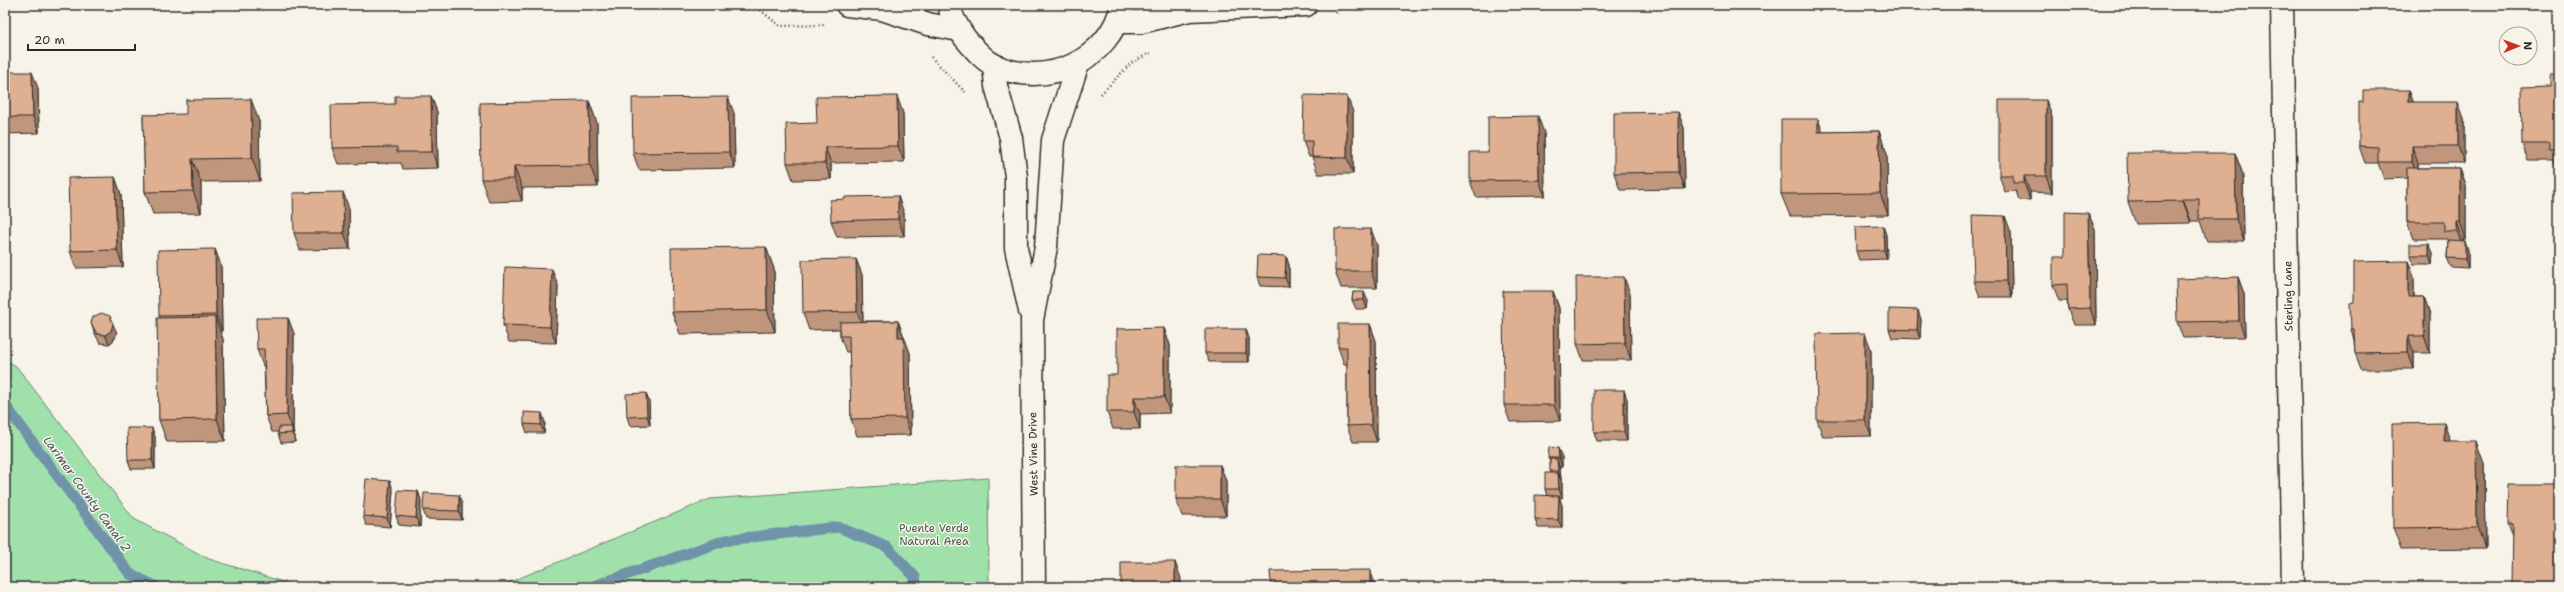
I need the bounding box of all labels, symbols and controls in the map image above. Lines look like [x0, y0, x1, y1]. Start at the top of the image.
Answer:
scale bar [28, 26, 135, 52]
north arrow [2498, 26, 2538, 66]
text: 20 m [34, 32, 65, 48]
text: N [2520, 41, 2535, 51]
street label: Sterling Lane [2280, 261, 2297, 331]
street label: West Vine Drive [1025, 412, 1042, 496]
water label: Larimer County Canal 2 [40, 433, 134, 555]
park label: Puente Verde Natural Area [899, 521, 969, 549]

